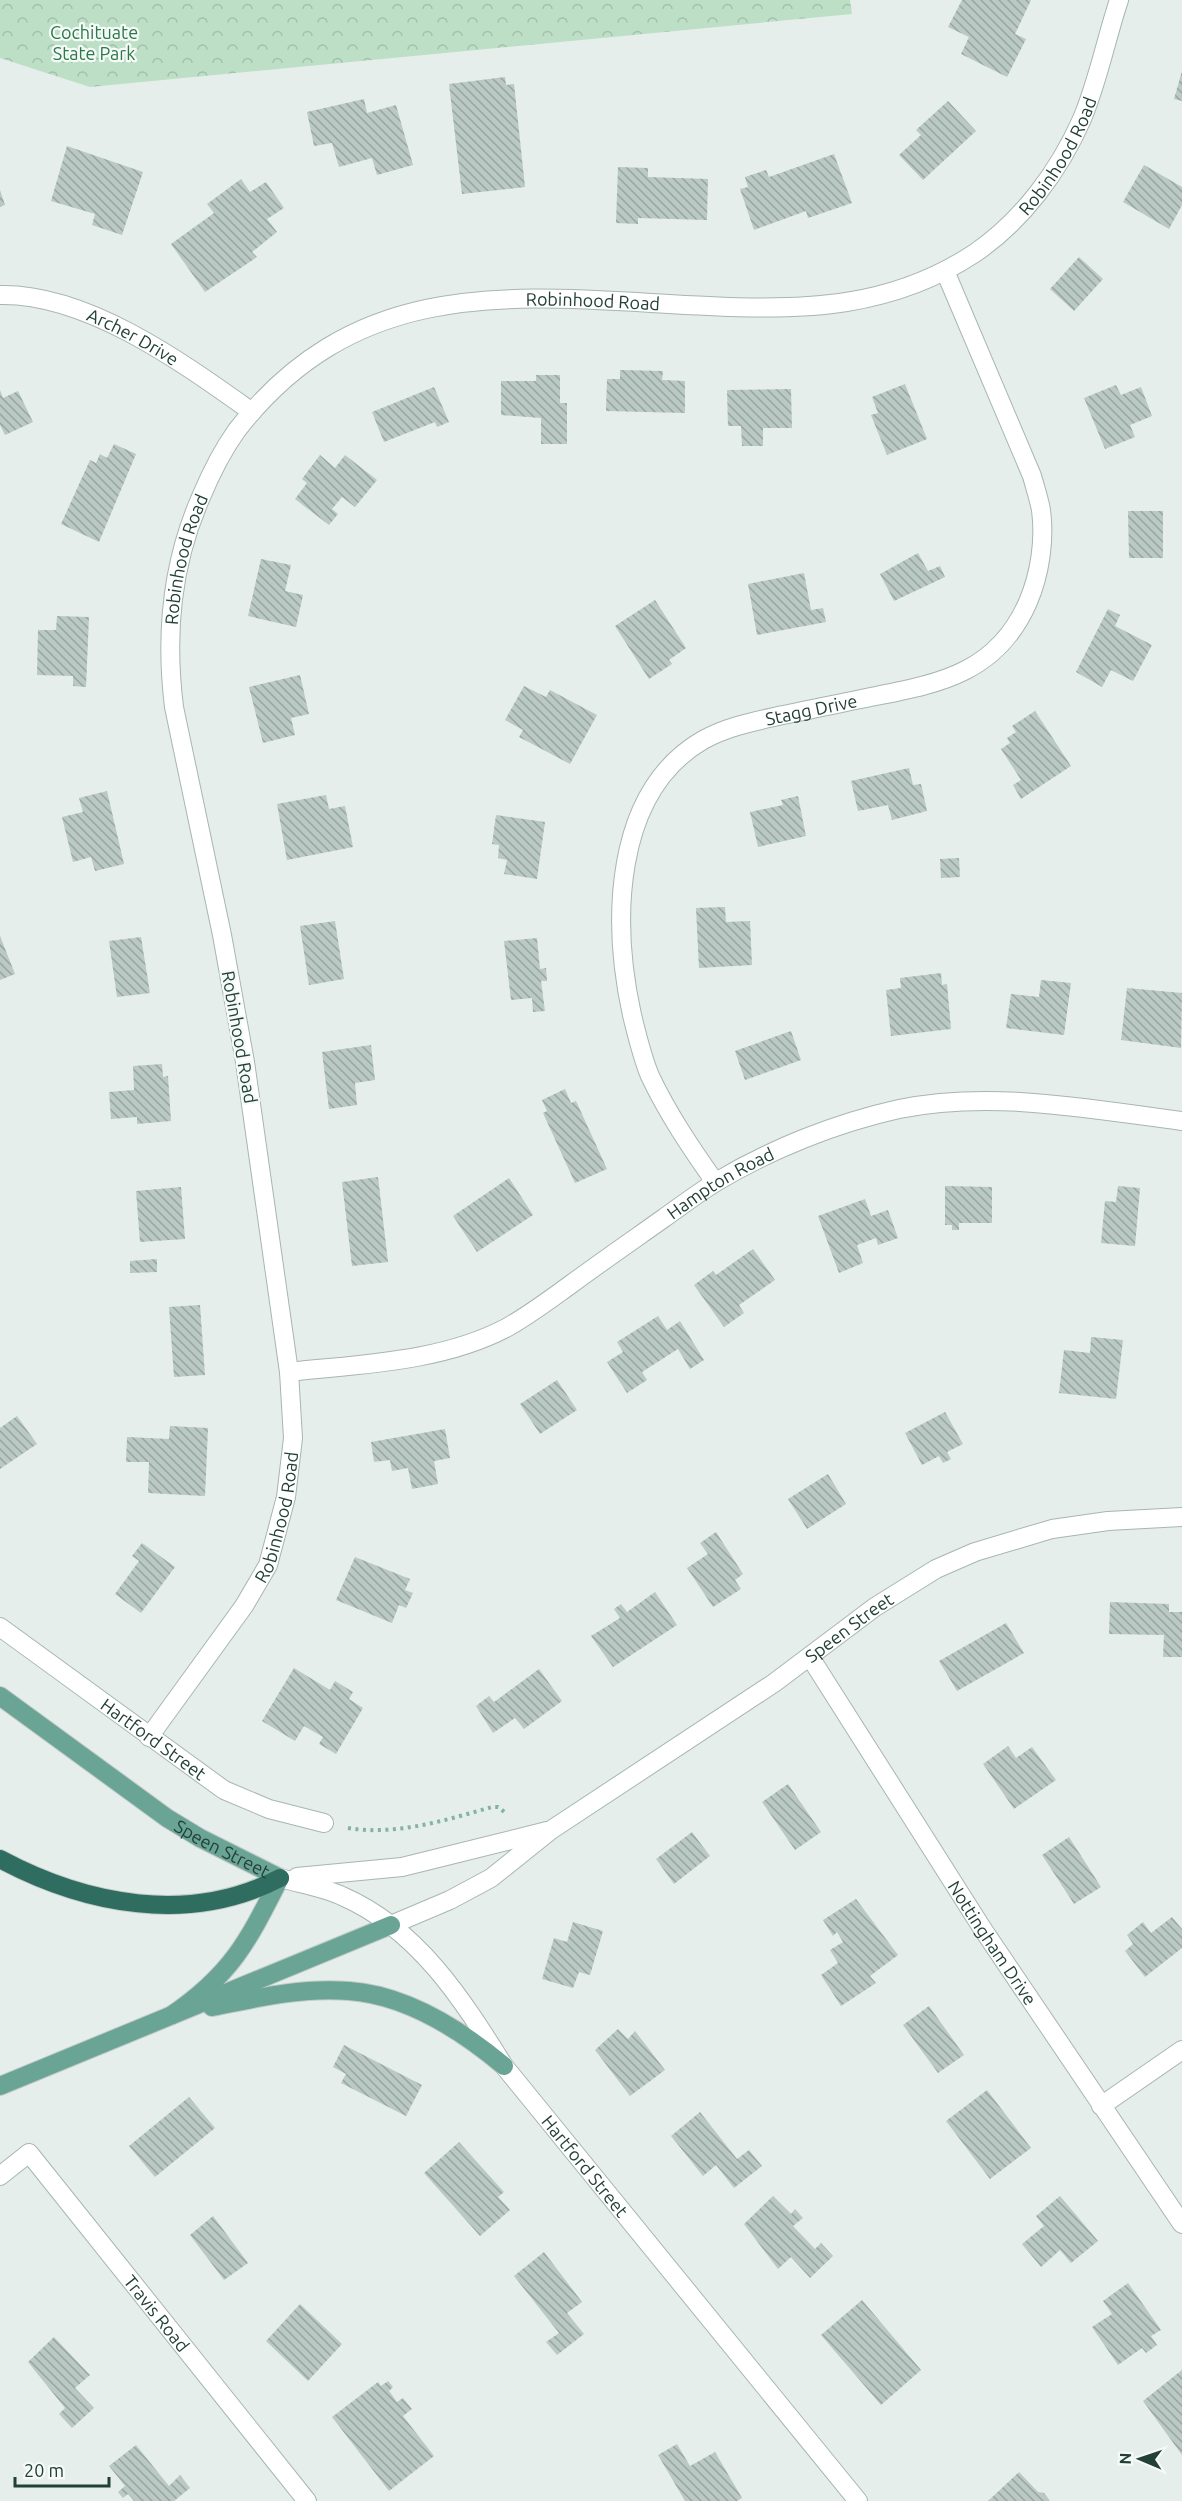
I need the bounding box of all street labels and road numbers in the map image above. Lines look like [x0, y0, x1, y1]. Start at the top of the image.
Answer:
street label: Robinhood Road [1014, 94, 1100, 219]
street label: Robinhood Road [526, 289, 661, 313]
street label: Archer Drive [84, 304, 182, 369]
street label: Robinhood Road [161, 491, 211, 625]
street label: Stagg Drive [763, 690, 859, 729]
street label: Robinhood Road [218, 969, 262, 1105]
street label: Hampton Road [663, 1143, 777, 1223]
street label: Robinhood Road [250, 1451, 301, 1586]
street label: Speen Street [801, 1588, 897, 1666]
street label: Hartford Street [97, 1694, 210, 1784]
street label: Speen Street [171, 1815, 273, 1881]
street label: Nottingham Drive [945, 1877, 1041, 2008]
street label: Hartford Street [538, 2111, 632, 2221]
street label: Travis Road [120, 2271, 193, 2355]

